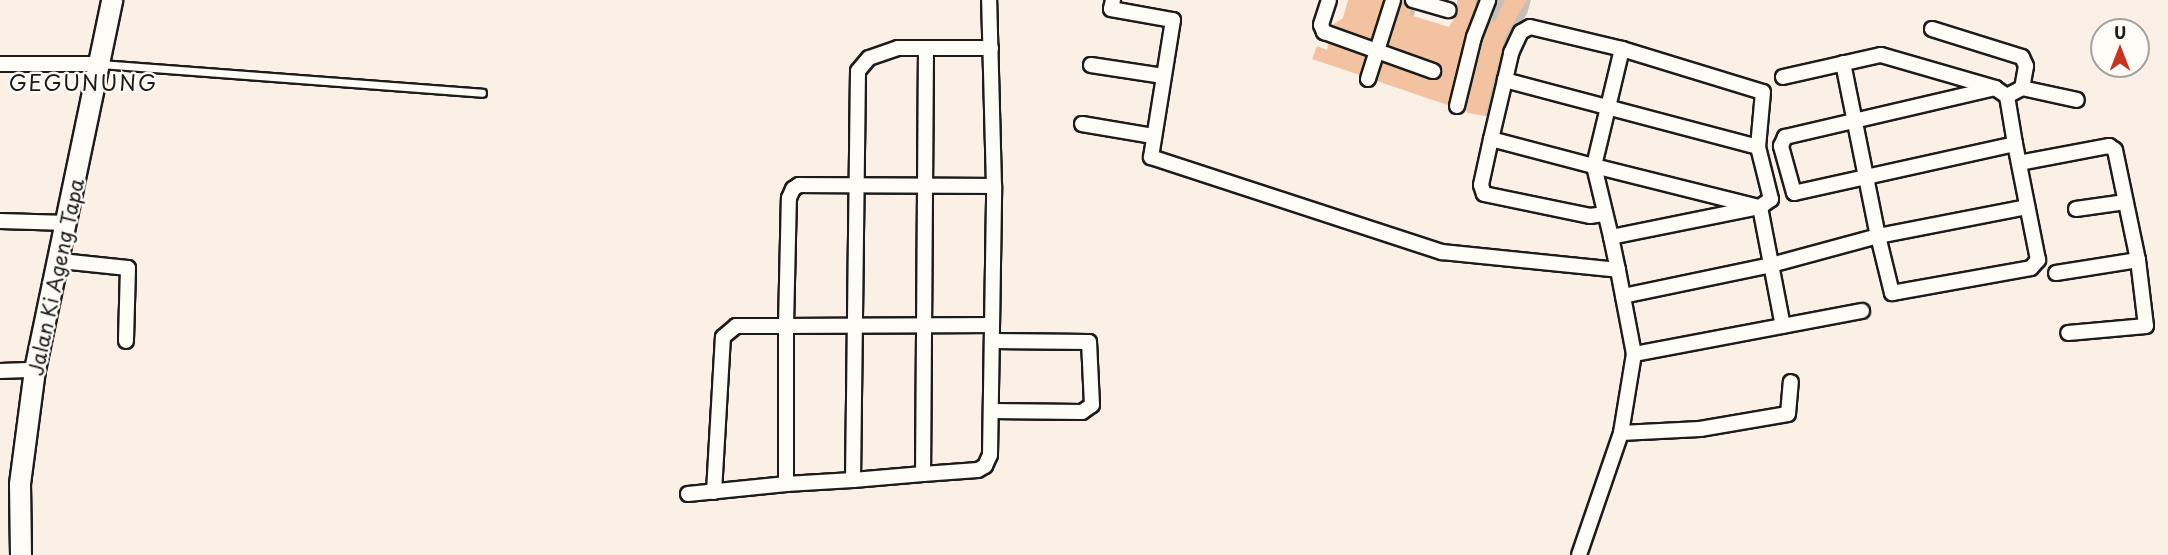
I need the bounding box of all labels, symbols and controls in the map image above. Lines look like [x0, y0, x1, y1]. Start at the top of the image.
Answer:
north arrow [2090, 18, 2150, 78]
text: U [2114, 20, 2126, 44]
district label: GEGUNUNG [9, 69, 157, 95]
street label: Jalan Ki Ageng Tapa [23, 176, 89, 378]

